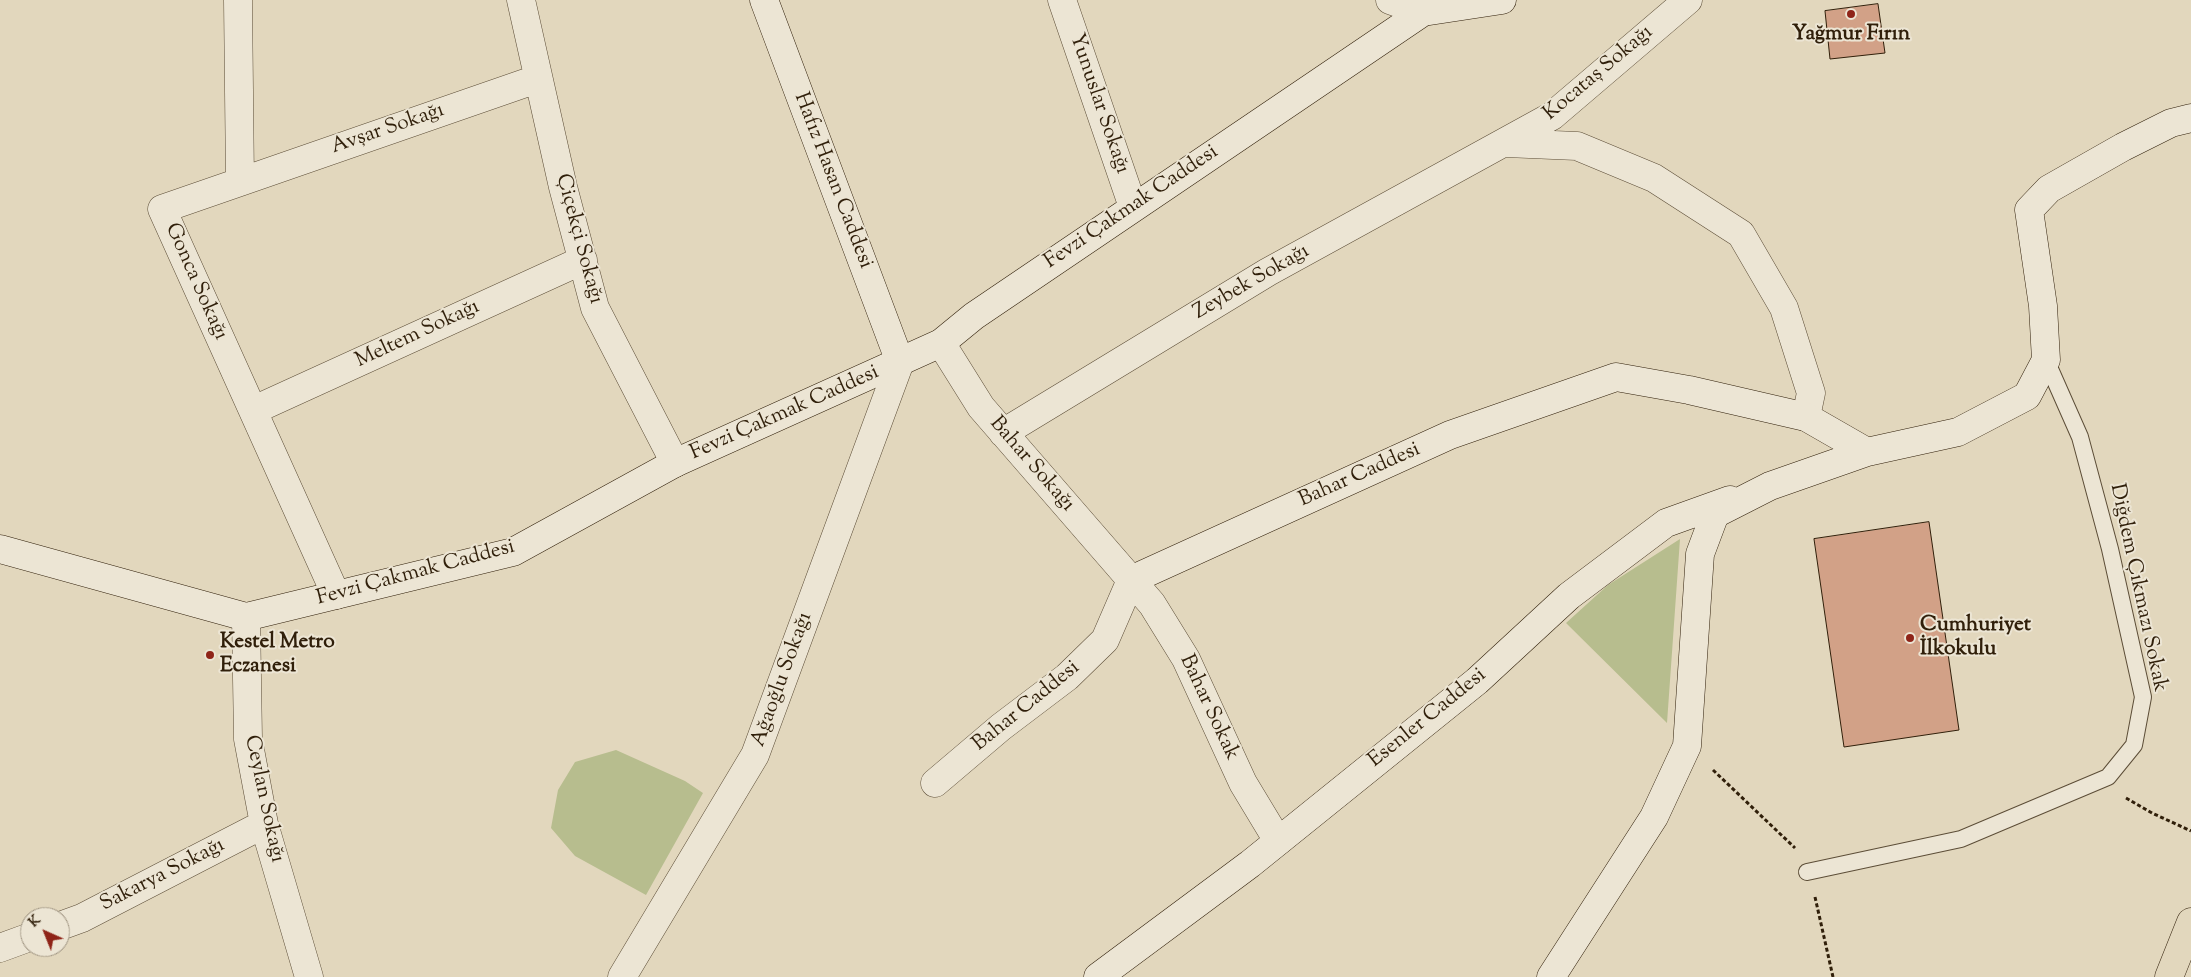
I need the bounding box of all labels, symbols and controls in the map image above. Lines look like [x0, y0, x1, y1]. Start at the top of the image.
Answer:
marker: Yağmur Fırın [1845, 8, 1857, 20]
street label: Kocataş Sokağı [1539, 21, 1659, 127]
place label: Yağmur Fırın [1792, 22, 1910, 48]
street label: Yunuslar Sokağı [1062, 31, 1134, 177]
street label: Hafız Hasan Caddesi [787, 89, 877, 273]
street label: Avşar Sokağı [328, 99, 448, 161]
street label: Fevzi Çakmak Caddesi [1040, 140, 1224, 276]
street label: Çiçekçi Sokağı [549, 171, 607, 307]
street label: Gonca Sokağı [158, 220, 232, 344]
street label: Zeybek Sokağı [1190, 240, 1314, 326]
street label: Meltem Sokağı [352, 295, 484, 375]
street label: Fevzi Çakmak Caddesi [687, 361, 883, 467]
street label: Bahar Sokağı [983, 412, 1079, 518]
street label: Bahar Caddesi [1295, 438, 1425, 514]
street label: Diğdem Çıkmazı Sokak [2103, 482, 2171, 694]
street label: Fevzi Çakmak Caddesi [314, 535, 518, 613]
street label: Ağaoğlu Sokağı [747, 609, 819, 751]
place label: Cumhuriyet İlkokulu [1920, 613, 2031, 663]
place label: Kestel Metro Eczanesi [220, 630, 335, 680]
marker: Cumhuriyet İlkokulu [1904, 632, 1916, 644]
marker: Kestel Metro Eczanesi [204, 649, 216, 661]
street label: Bahar Sokak [1173, 651, 1243, 765]
street label: Bahar Caddesi [968, 656, 1086, 758]
street label: Esenler Caddesi [1364, 664, 1492, 774]
street label: Ceylan Sokağı [237, 733, 289, 865]
street label: Sakarya Sokağı [96, 834, 230, 918]
north arrow [20, 907, 70, 957]
text: K [25, 911, 46, 933]

